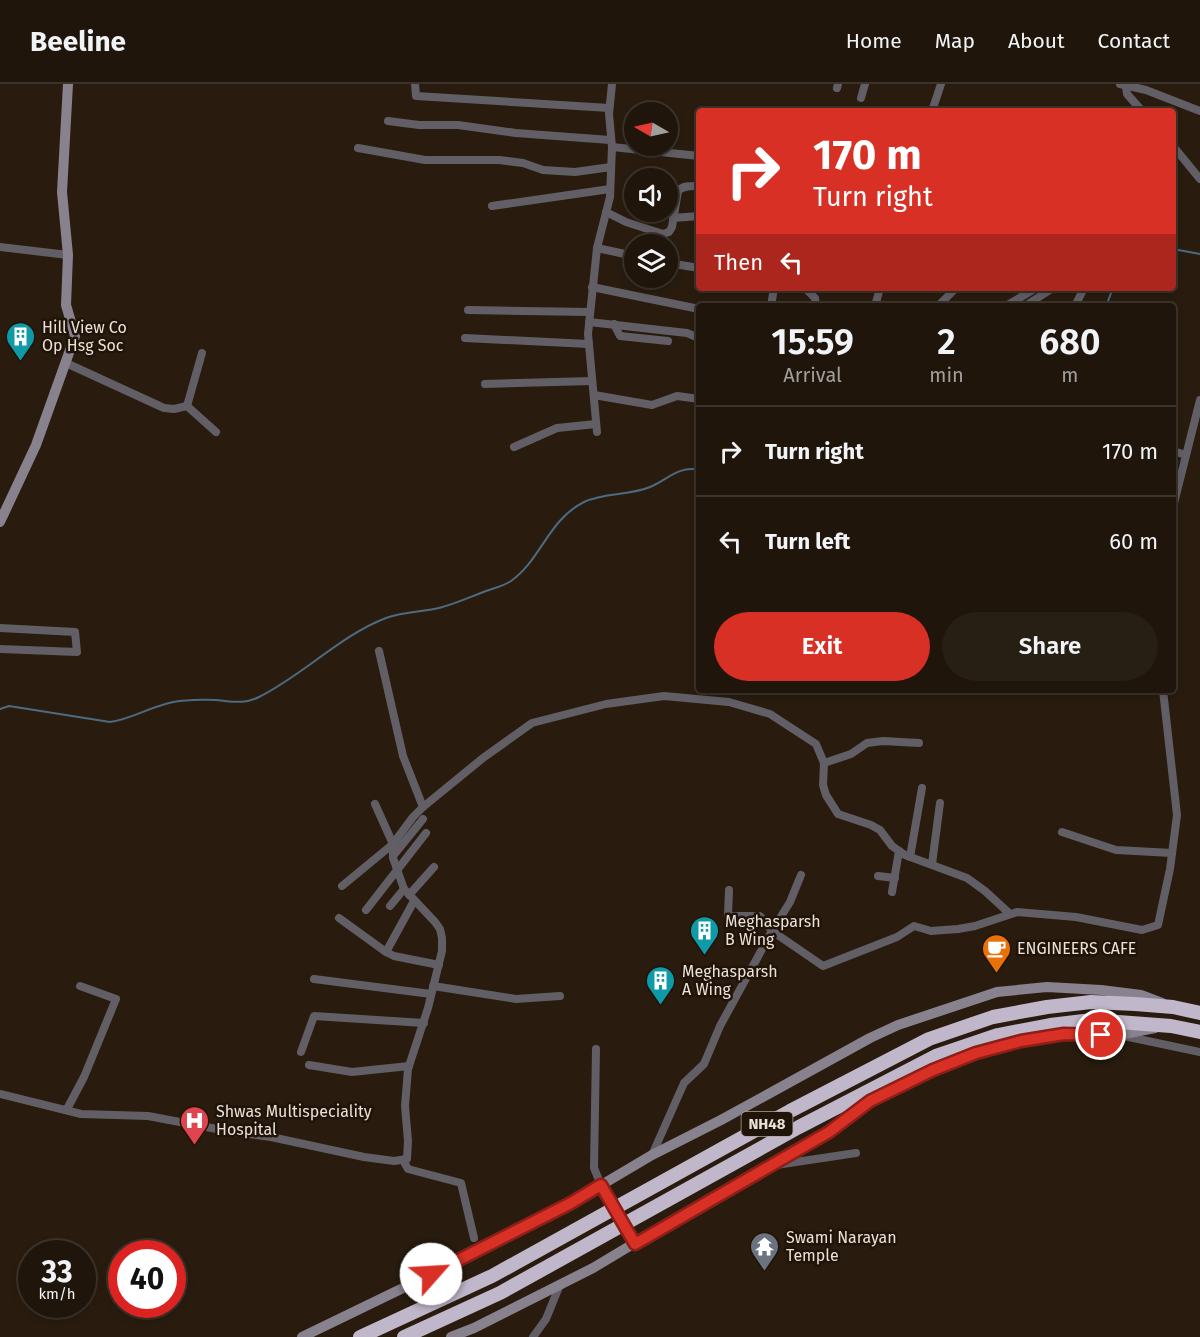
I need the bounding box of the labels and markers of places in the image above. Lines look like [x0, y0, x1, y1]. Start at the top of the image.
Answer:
place label: Hill View Co Op Hsg Soc [42, 318, 127, 355]
building icon: Hill View Co Op Hsg Soc [5, 320, 37, 362]
place label: Meghasparsh B Wing [725, 912, 821, 949]
building icon: Meghasparsh B Wing [688, 914, 720, 956]
cafe icon: ENGINEERS CAFE [980, 932, 1012, 974]
place label: ENGINEERS CAFE [1017, 939, 1136, 958]
place label: Meghasparsh A Wing [682, 962, 778, 999]
building icon: Meghasparsh A Wing [645, 964, 677, 1006]
pin [1075, 1009, 1126, 1060]
place label: Shwas Multispeciality Hospital [216, 1102, 372, 1139]
hospital icon: Shwas Multispeciality Hospital [179, 1104, 211, 1146]
place label: Swami Narayan Temple [786, 1228, 897, 1265]
temple icon: Swami Narayan Temple [749, 1230, 781, 1272]

